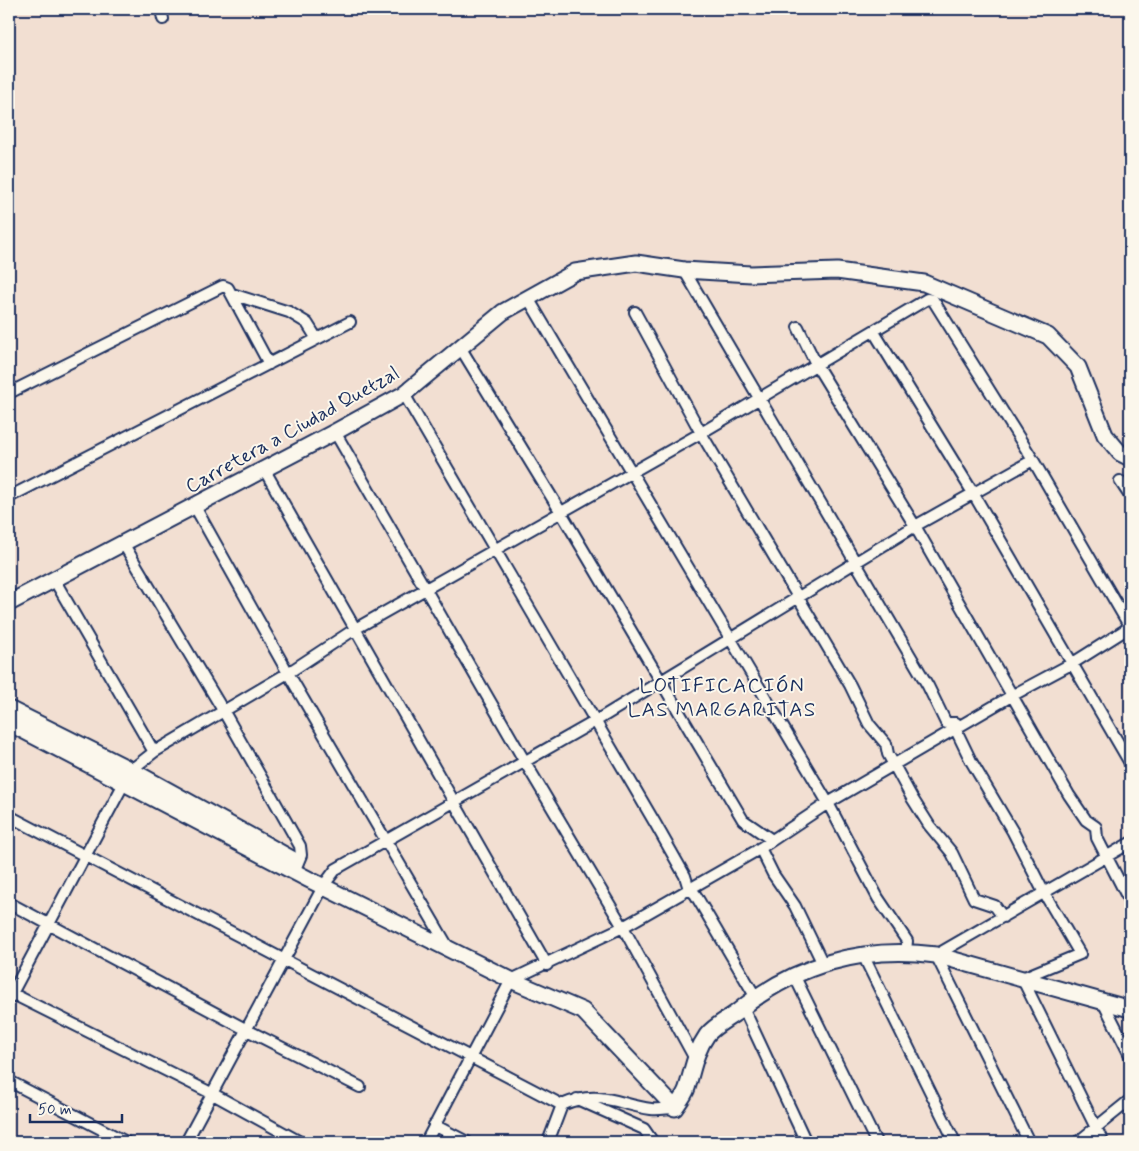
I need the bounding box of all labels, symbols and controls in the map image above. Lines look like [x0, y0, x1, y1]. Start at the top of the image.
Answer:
street label: Carretera a Ciudad Quetzal [181, 360, 405, 500]
district label: LOTIFICACIÓN LAS MARGARITAS [628, 672, 816, 724]
scale bar [30, 1091, 122, 1123]
text: 50 m [38, 1100, 72, 1120]

